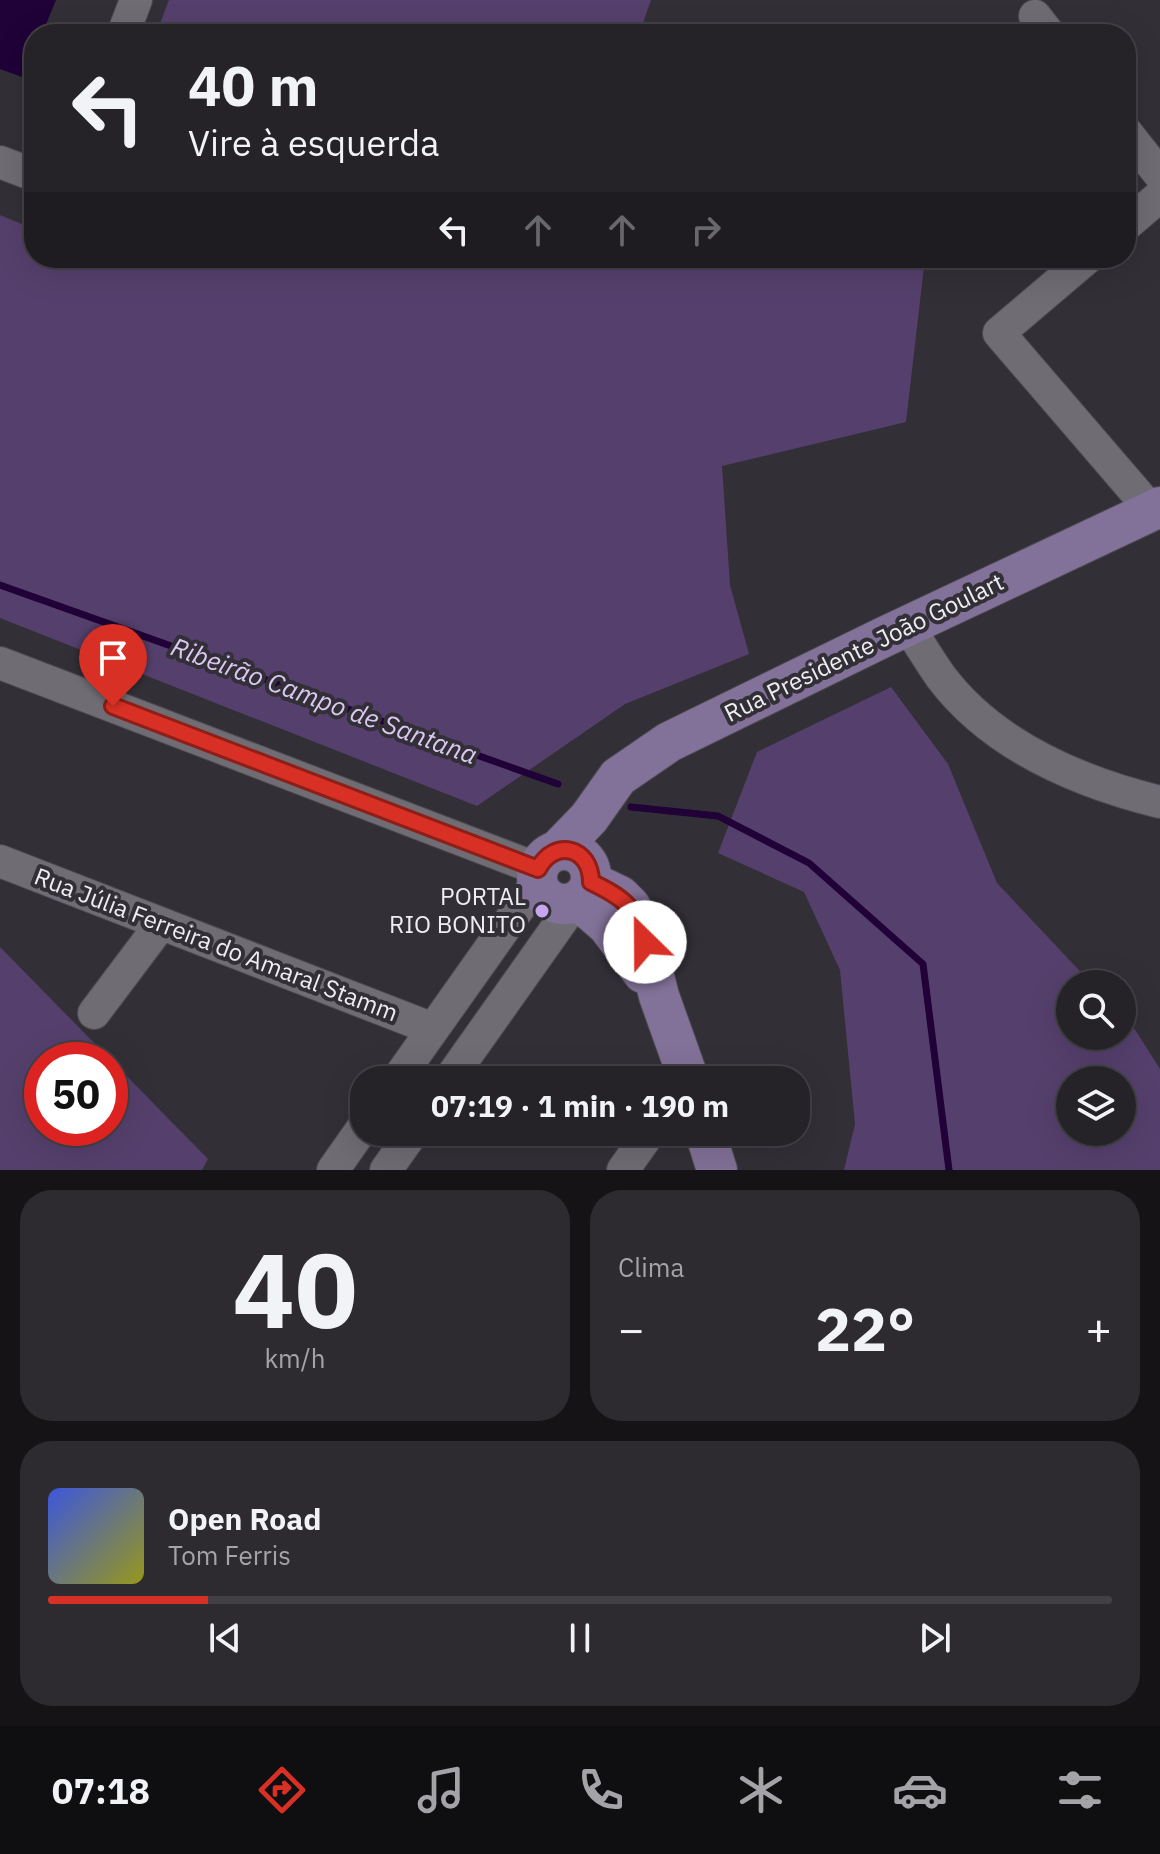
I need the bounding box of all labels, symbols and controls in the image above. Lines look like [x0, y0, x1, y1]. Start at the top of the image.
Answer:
text: 40 m [188, 49, 318, 121]
icon: left [56, 56, 160, 160]
text: Vire à esquerda [188, 119, 439, 166]
icon: left [432, 208, 476, 252]
icon: ahead [516, 208, 560, 252]
icon: ahead [600, 208, 644, 252]
icon: right [684, 208, 728, 252]
street label: Rua Presidente João Goulart [718, 565, 1009, 729]
pin [79, 624, 147, 706]
water label: Ribeirão Campo de Santana [167, 629, 482, 771]
icon: arrive [91, 636, 135, 680]
street label: Rua Júlia Ferreira do Amaral Stamm [30, 860, 403, 1028]
place label: PORTAL RIO BONITO [389, 880, 526, 940]
position arrow [603, 900, 687, 984]
marker: PORTAL RIO BONITO [533, 902, 551, 920]
map controls [1056, 970, 1136, 1146]
button: search [1056, 970, 1136, 1050]
speed limit sign: 50 [24, 1042, 128, 1146]
button: layers [1056, 1066, 1136, 1146]
text: 07:19 · 1 min · 190 m [431, 1086, 729, 1125]
text: 40 [233, 1221, 357, 1357]
text: Clima [618, 1250, 684, 1284]
text: 22° [815, 1289, 915, 1368]
text: − [618, 1300, 644, 1357]
text: + [1086, 1300, 1112, 1357]
text: km/h [264, 1341, 326, 1375]
text: Open Road [168, 1499, 321, 1538]
text: Tom Ferris [168, 1538, 291, 1572]
icon: previous [203, 1616, 247, 1660]
icon: pause [558, 1616, 602, 1660]
icon: next [913, 1616, 957, 1660]
icon: directions [254, 1762, 310, 1818]
icon: music [413, 1762, 469, 1818]
icon: phone [573, 1762, 629, 1818]
icon: climate [733, 1762, 789, 1818]
icon: car [892, 1762, 948, 1818]
icon: filters [1052, 1762, 1108, 1818]
text: 07:18 [52, 1767, 150, 1814]

